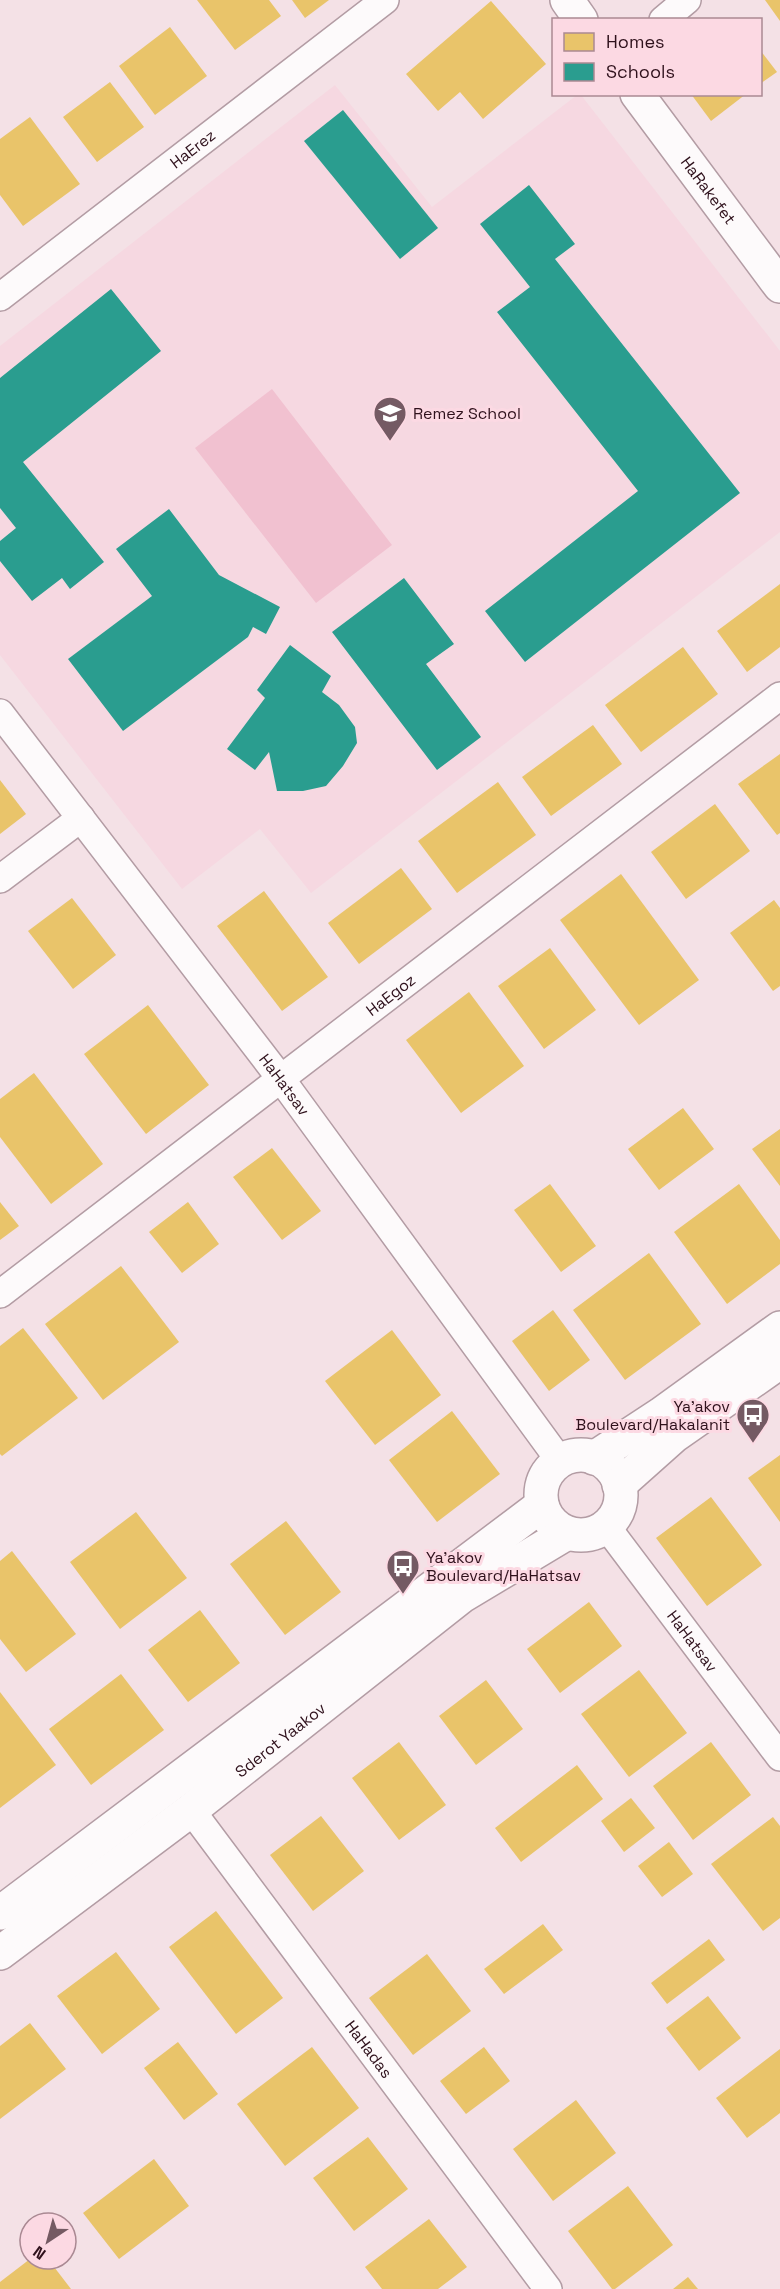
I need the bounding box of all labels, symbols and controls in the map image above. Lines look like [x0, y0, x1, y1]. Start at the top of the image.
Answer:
legend [552, 18, 762, 96]
text: Homes [606, 30, 665, 53]
text: Schools [606, 60, 675, 83]
street label: HaErez [165, 124, 219, 173]
street label: HaRakefet [676, 152, 741, 228]
school or university icon: Remez School [372, 395, 408, 442]
place label: Remez School [413, 403, 521, 424]
street label: HaEgoz [361, 969, 419, 1020]
street label: HaHatsav [255, 1049, 315, 1120]
place label: Ya'akov Boulevard/Hakalanit [576, 1396, 730, 1435]
bus stop icon: Ya'akov Boulevard/Hakalanit [735, 1397, 771, 1444]
place label: Ya'akov Boulevard/HaHatsav [426, 1547, 581, 1586]
bus stop icon: Ya'akov Boulevard/HaHatsav [385, 1548, 421, 1595]
street label: HaHatsav [663, 1606, 723, 1676]
street label: Sderot Yaakov [231, 1697, 330, 1782]
street label: HaHadas [341, 2016, 398, 2082]
north arrow [18, 2211, 78, 2271]
text: N [29, 2241, 50, 2264]

